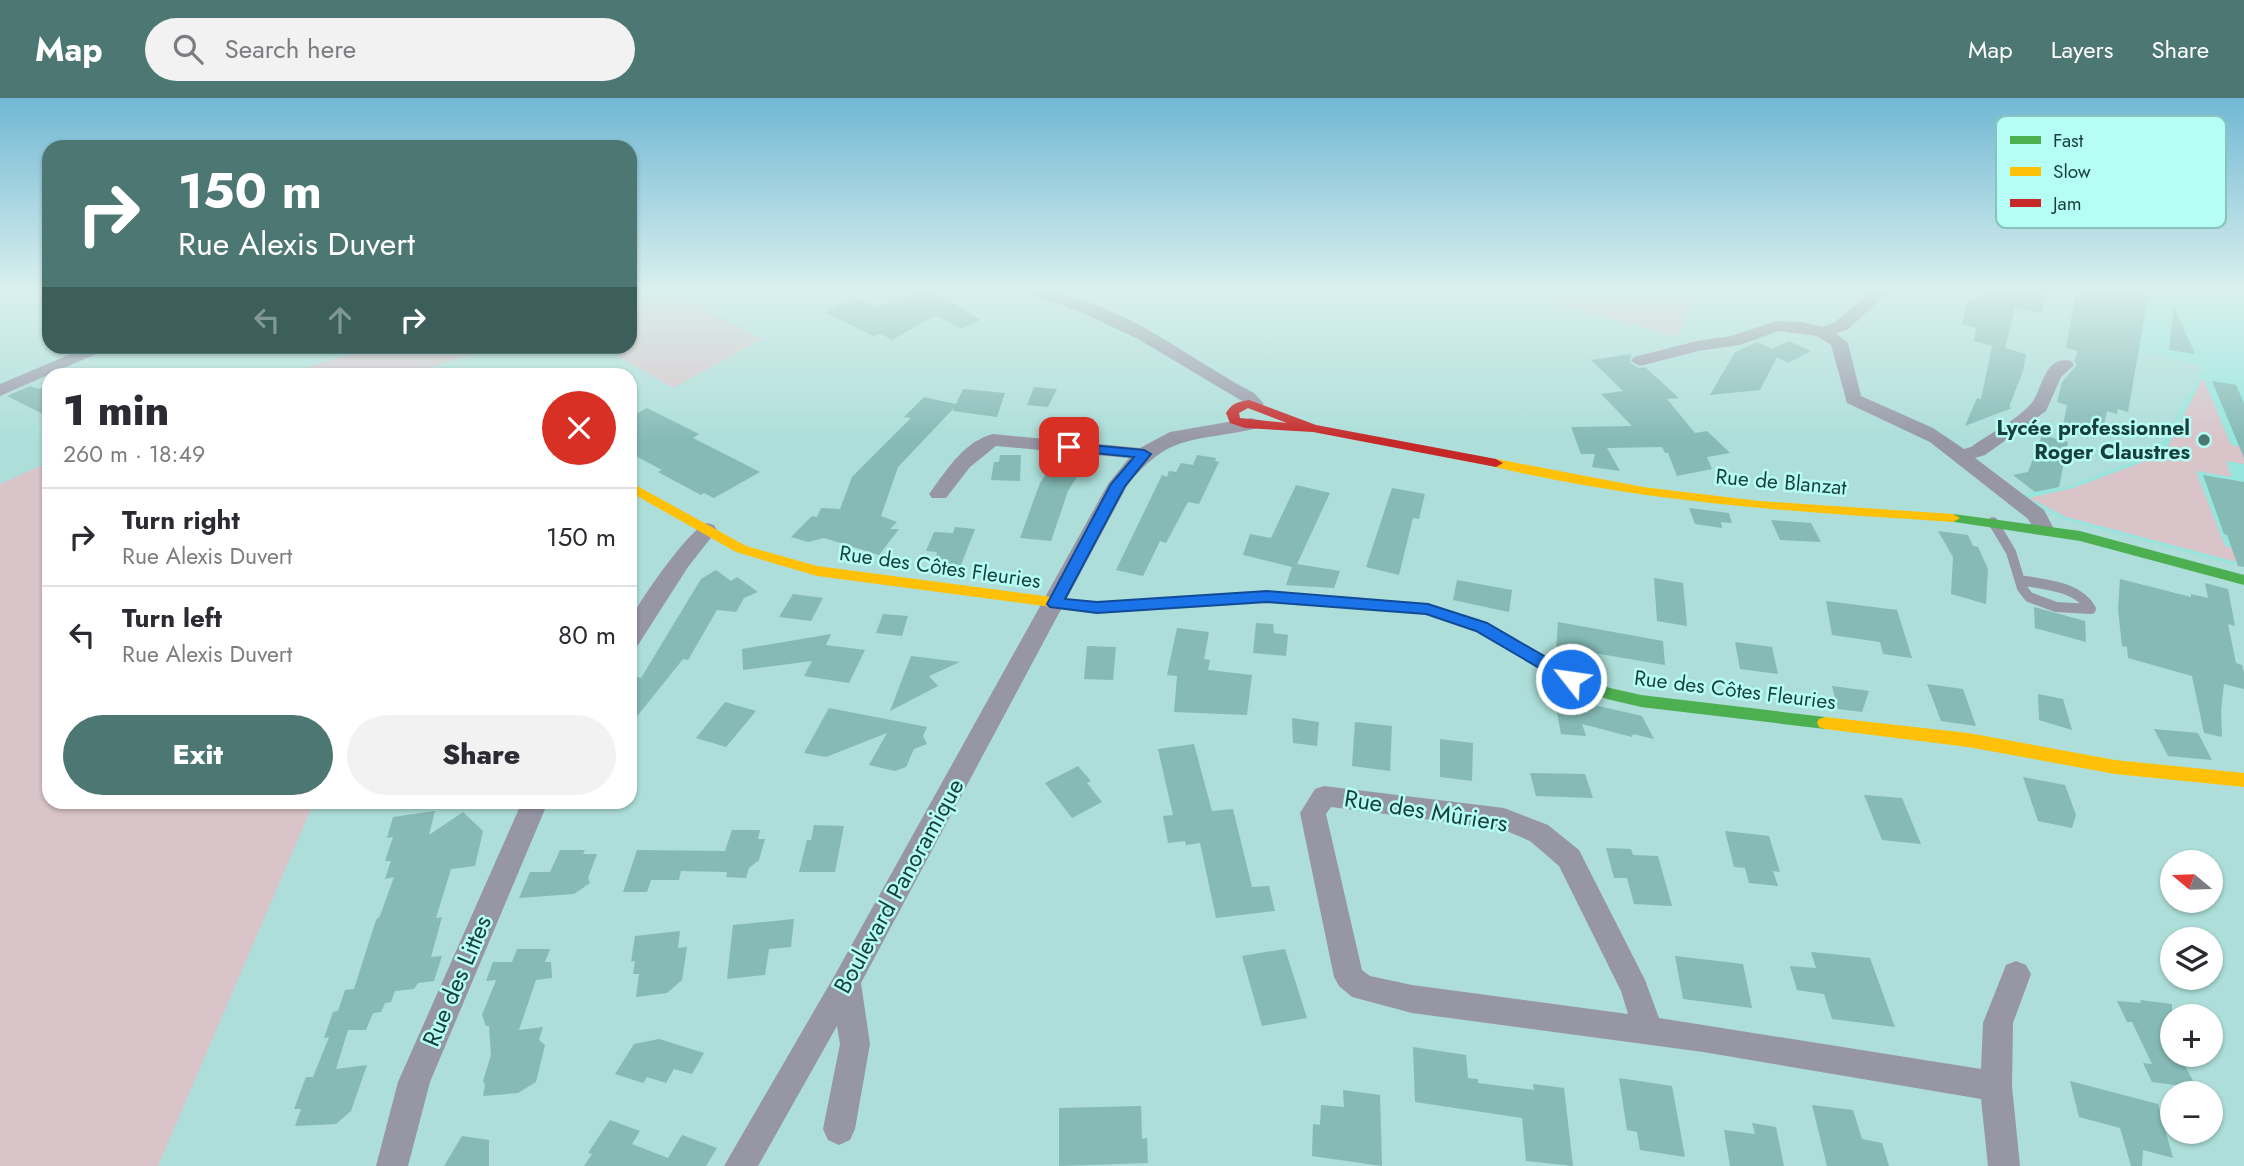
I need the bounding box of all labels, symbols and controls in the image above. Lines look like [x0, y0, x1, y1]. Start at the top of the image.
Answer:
search box [145, 18, 635, 81]
text: Map [35, 26, 103, 73]
icon: search [169, 30, 207, 68]
text: Search here [225, 30, 356, 68]
text: Map [1968, 32, 2013, 67]
text: Layers [2051, 32, 2113, 67]
text: Share [2151, 32, 2209, 67]
legend [1996, 116, 2226, 228]
text: Fast [2053, 127, 2084, 154]
text: 150 m [178, 156, 322, 226]
text: Slow [2053, 158, 2091, 185]
icon: right [63, 168, 154, 259]
text: Jam [2050, 190, 2082, 217]
text: Rue Alexis Duvert [178, 221, 415, 267]
icon: left [248, 301, 286, 339]
icon: ahead [321, 301, 359, 339]
icon: right [394, 301, 432, 339]
text: 1 min [63, 380, 169, 441]
button: close [542, 391, 616, 465]
place label: Lycée professionnel Roger Claustres [1996, 413, 2190, 467]
pin [1039, 417, 1099, 477]
icon: arrive [1050, 428, 1088, 466]
marker: Lycée professionnel Roger Claustres [2196, 432, 2212, 448]
text: 260 m · 18:49 [63, 437, 205, 471]
street label: Rue de Blanzat [1714, 461, 1848, 503]
text: Turn right [122, 501, 240, 539]
icon: right [63, 518, 101, 556]
text: 150 m [546, 518, 616, 556]
street label: Rue des Côtes Fleuries [837, 538, 1043, 596]
text: Rue Alexis Duvert [122, 539, 292, 573]
text: Turn left [122, 599, 222, 637]
icon: left [63, 616, 101, 654]
text: 80 m [558, 616, 616, 654]
text: Rue Alexis Duvert [122, 637, 292, 671]
position arrow [1534, 642, 1608, 716]
street label: Rue des Côtes Fleuries [1632, 663, 1838, 717]
button: Exit [63, 715, 333, 795]
button: Share [347, 715, 616, 795]
street label: Boulevard Panoramique [825, 772, 972, 1000]
street label: Rue des Mûriers [1342, 780, 1510, 841]
north arrow [2160, 850, 2222, 914]
map controls [2160, 850, 2223, 1144]
street label: Rue des Littes [413, 910, 500, 1052]
button: layers [2160, 927, 2223, 990]
button: + [2160, 1004, 2223, 1067]
button: − [2160, 1081, 2223, 1144]

